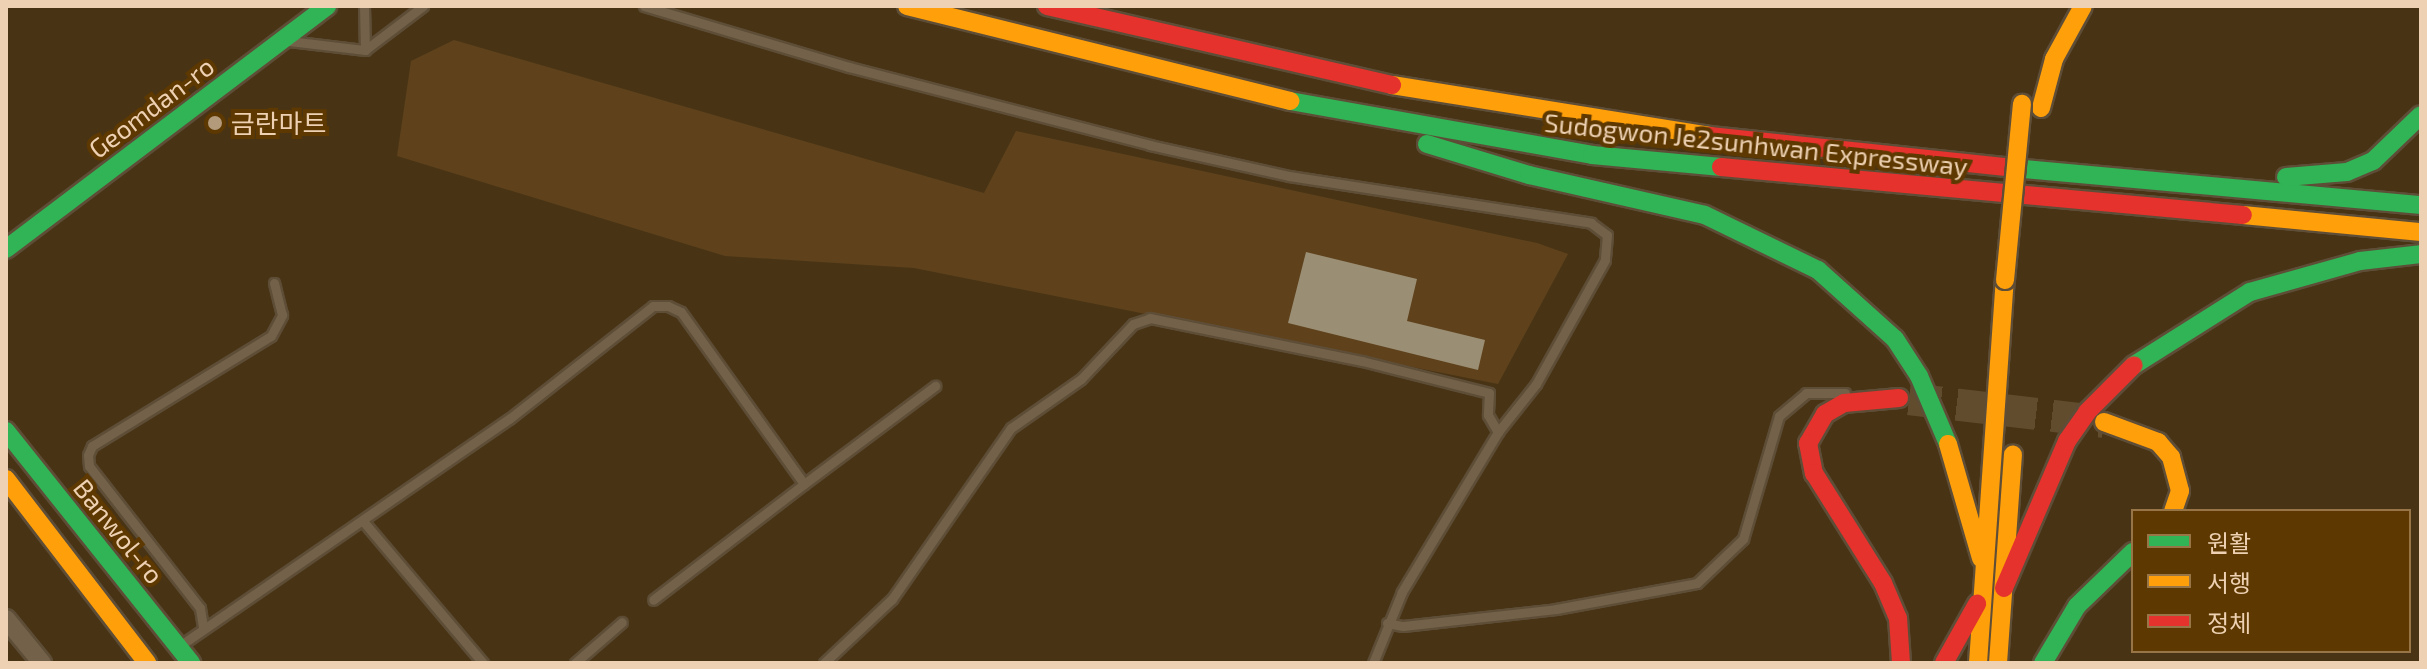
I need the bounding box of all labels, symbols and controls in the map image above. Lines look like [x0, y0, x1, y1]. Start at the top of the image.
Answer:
street label: Geomdan-ro [82, 50, 220, 164]
street label: Sudogwon Je2sunhwan Expressway [1543, 106, 1969, 182]
place label: 금란마트 [231, 107, 327, 139]
marker: 금란마트 [206, 114, 224, 132]
street label: Banwol-ro [67, 472, 171, 590]
legend [2131, 509, 2411, 653]
text: 원활 [2207, 528, 2251, 557]
text: 서행 [2207, 568, 2251, 597]
text: 정체 [2207, 608, 2251, 637]

